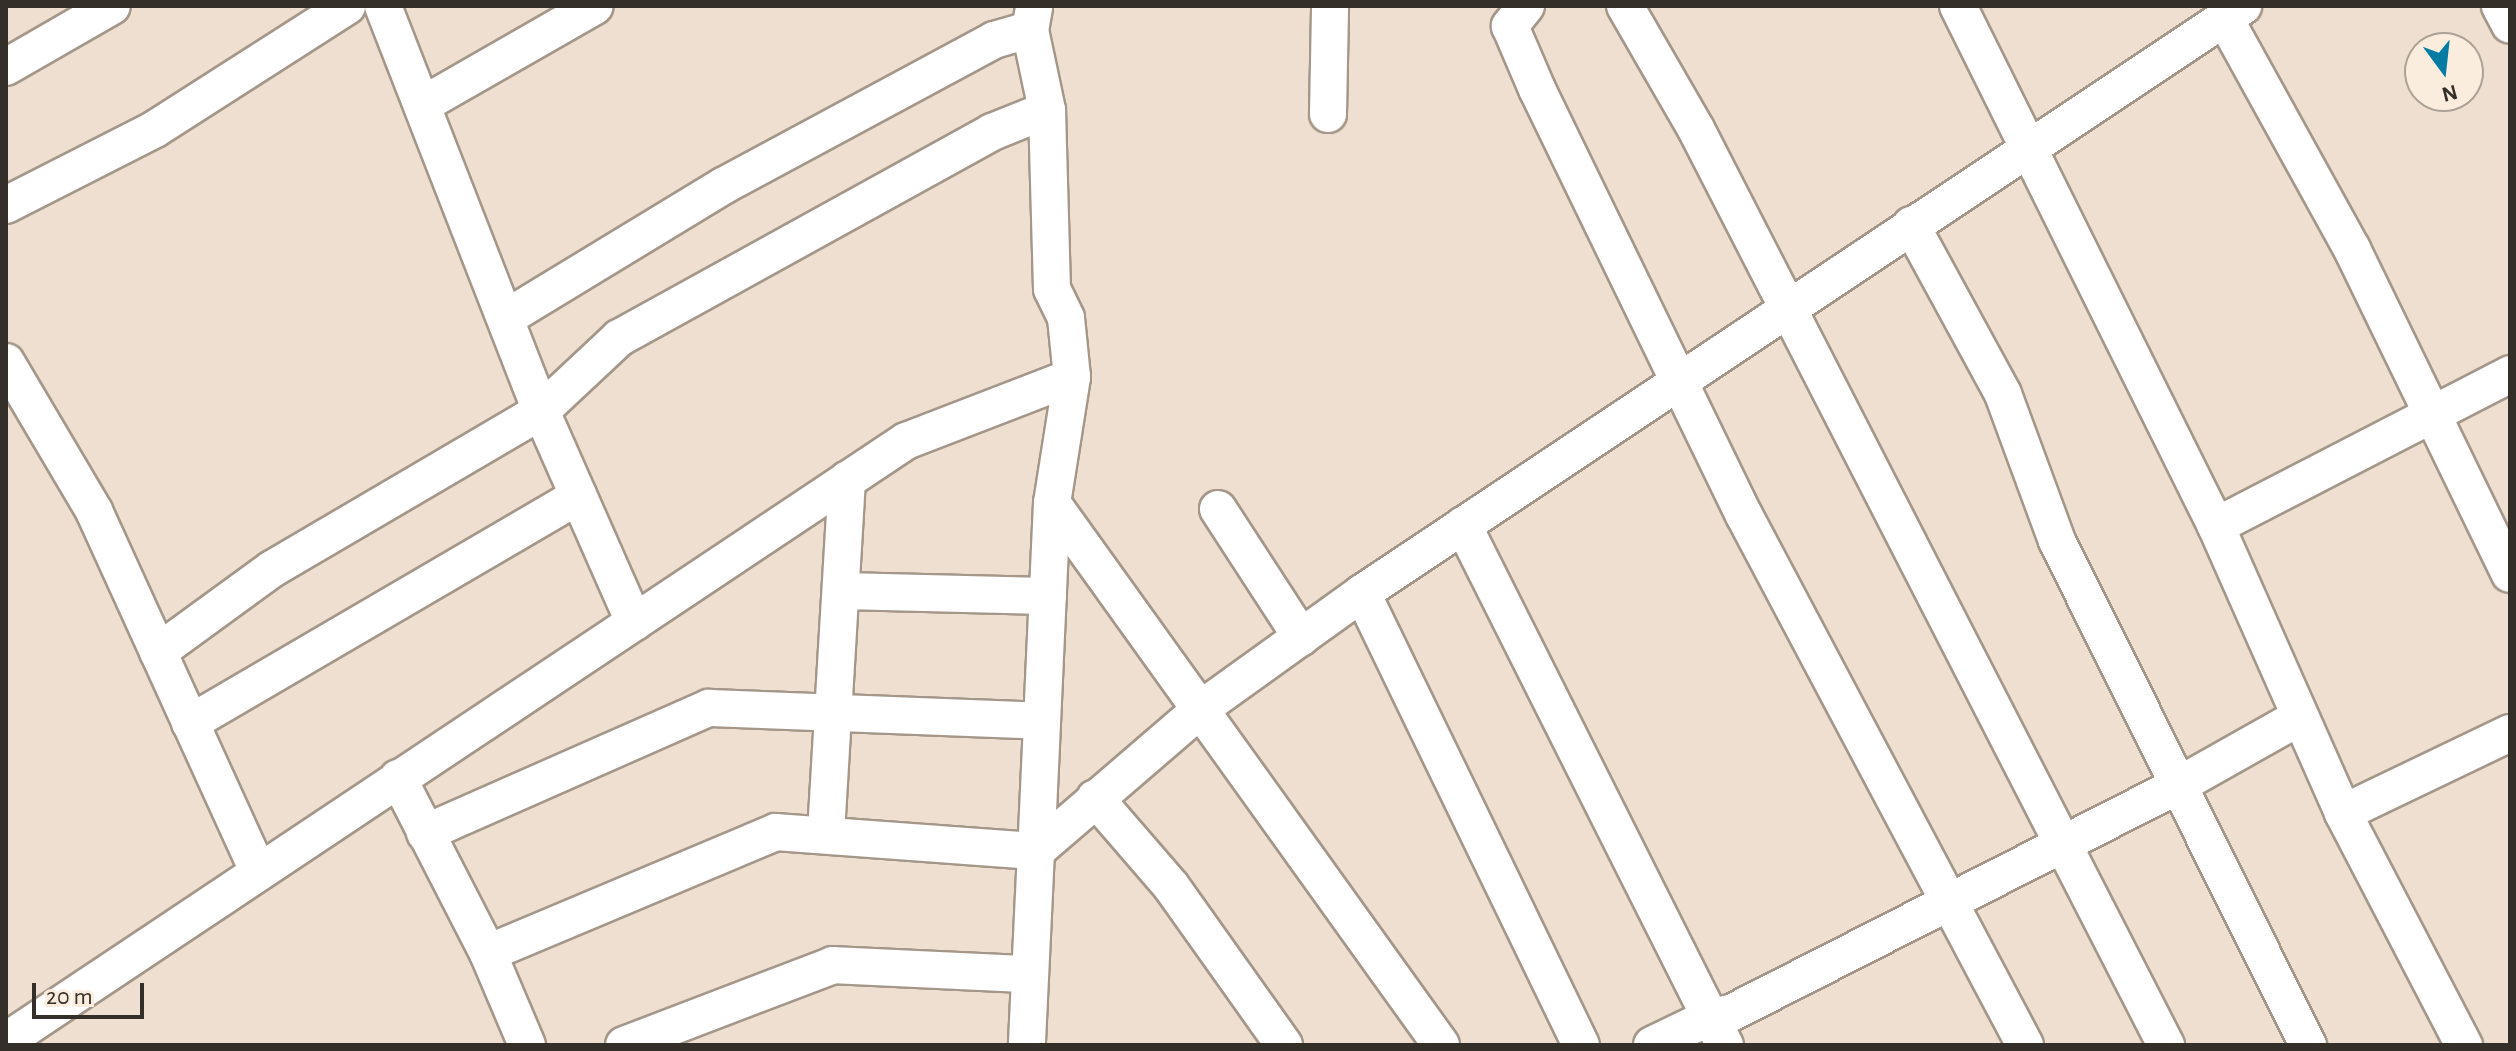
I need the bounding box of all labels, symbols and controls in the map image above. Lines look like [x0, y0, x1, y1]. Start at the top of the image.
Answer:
north arrow [2404, 32, 2484, 112]
text: N [2439, 81, 2460, 106]
scale bar [36, 967, 148, 1017]
text: 20 m [46, 985, 93, 1009]

